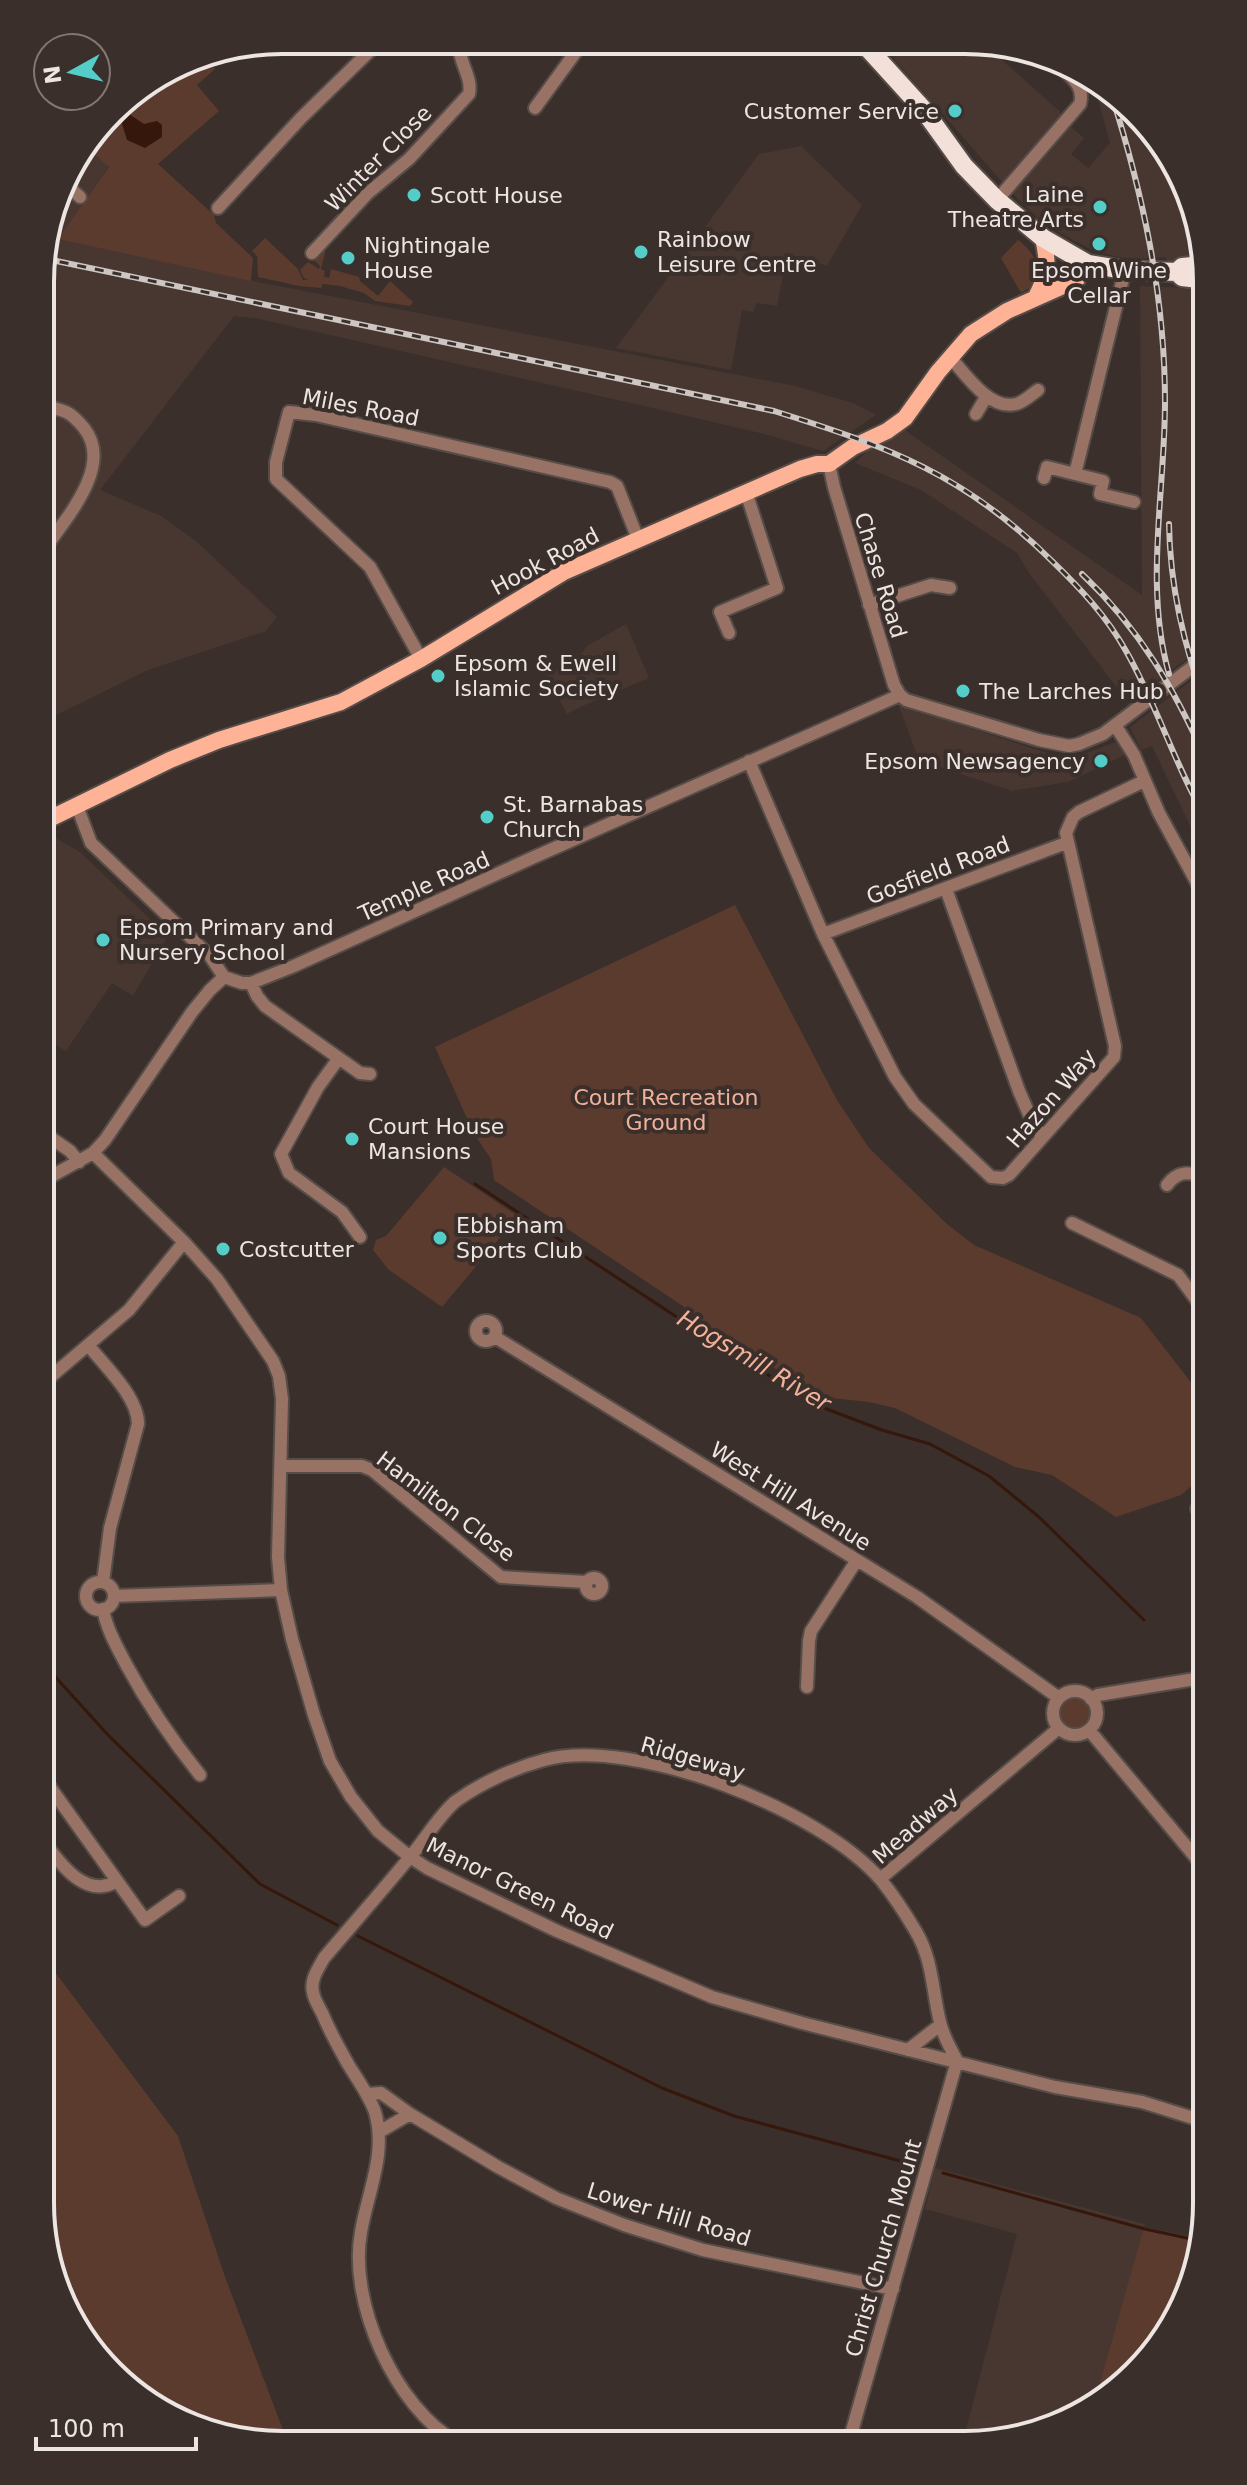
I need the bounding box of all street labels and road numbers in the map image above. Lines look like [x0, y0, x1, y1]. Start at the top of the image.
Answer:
street label: Winter Close [320, 100, 437, 217]
street label: Miles Road [300, 384, 421, 431]
street label: Chase Road [850, 509, 911, 641]
street label: Hook Road [487, 523, 603, 600]
street label: Gosfield Road [863, 832, 1013, 909]
street label: Temple Road [354, 846, 493, 927]
street label: Hazon Way [1002, 1044, 1101, 1153]
street label: West Hill Avenue [706, 1437, 876, 1556]
street label: Hamilton Close [372, 1446, 520, 1567]
street label: Ridgeway [638, 1732, 748, 1785]
street label: Meadway [868, 1782, 963, 1869]
street label: Manor Green Road [422, 1832, 617, 1945]
street label: Christ Church Mount [840, 2136, 927, 2360]
street label: Lower Hill Road [584, 2178, 754, 2251]

